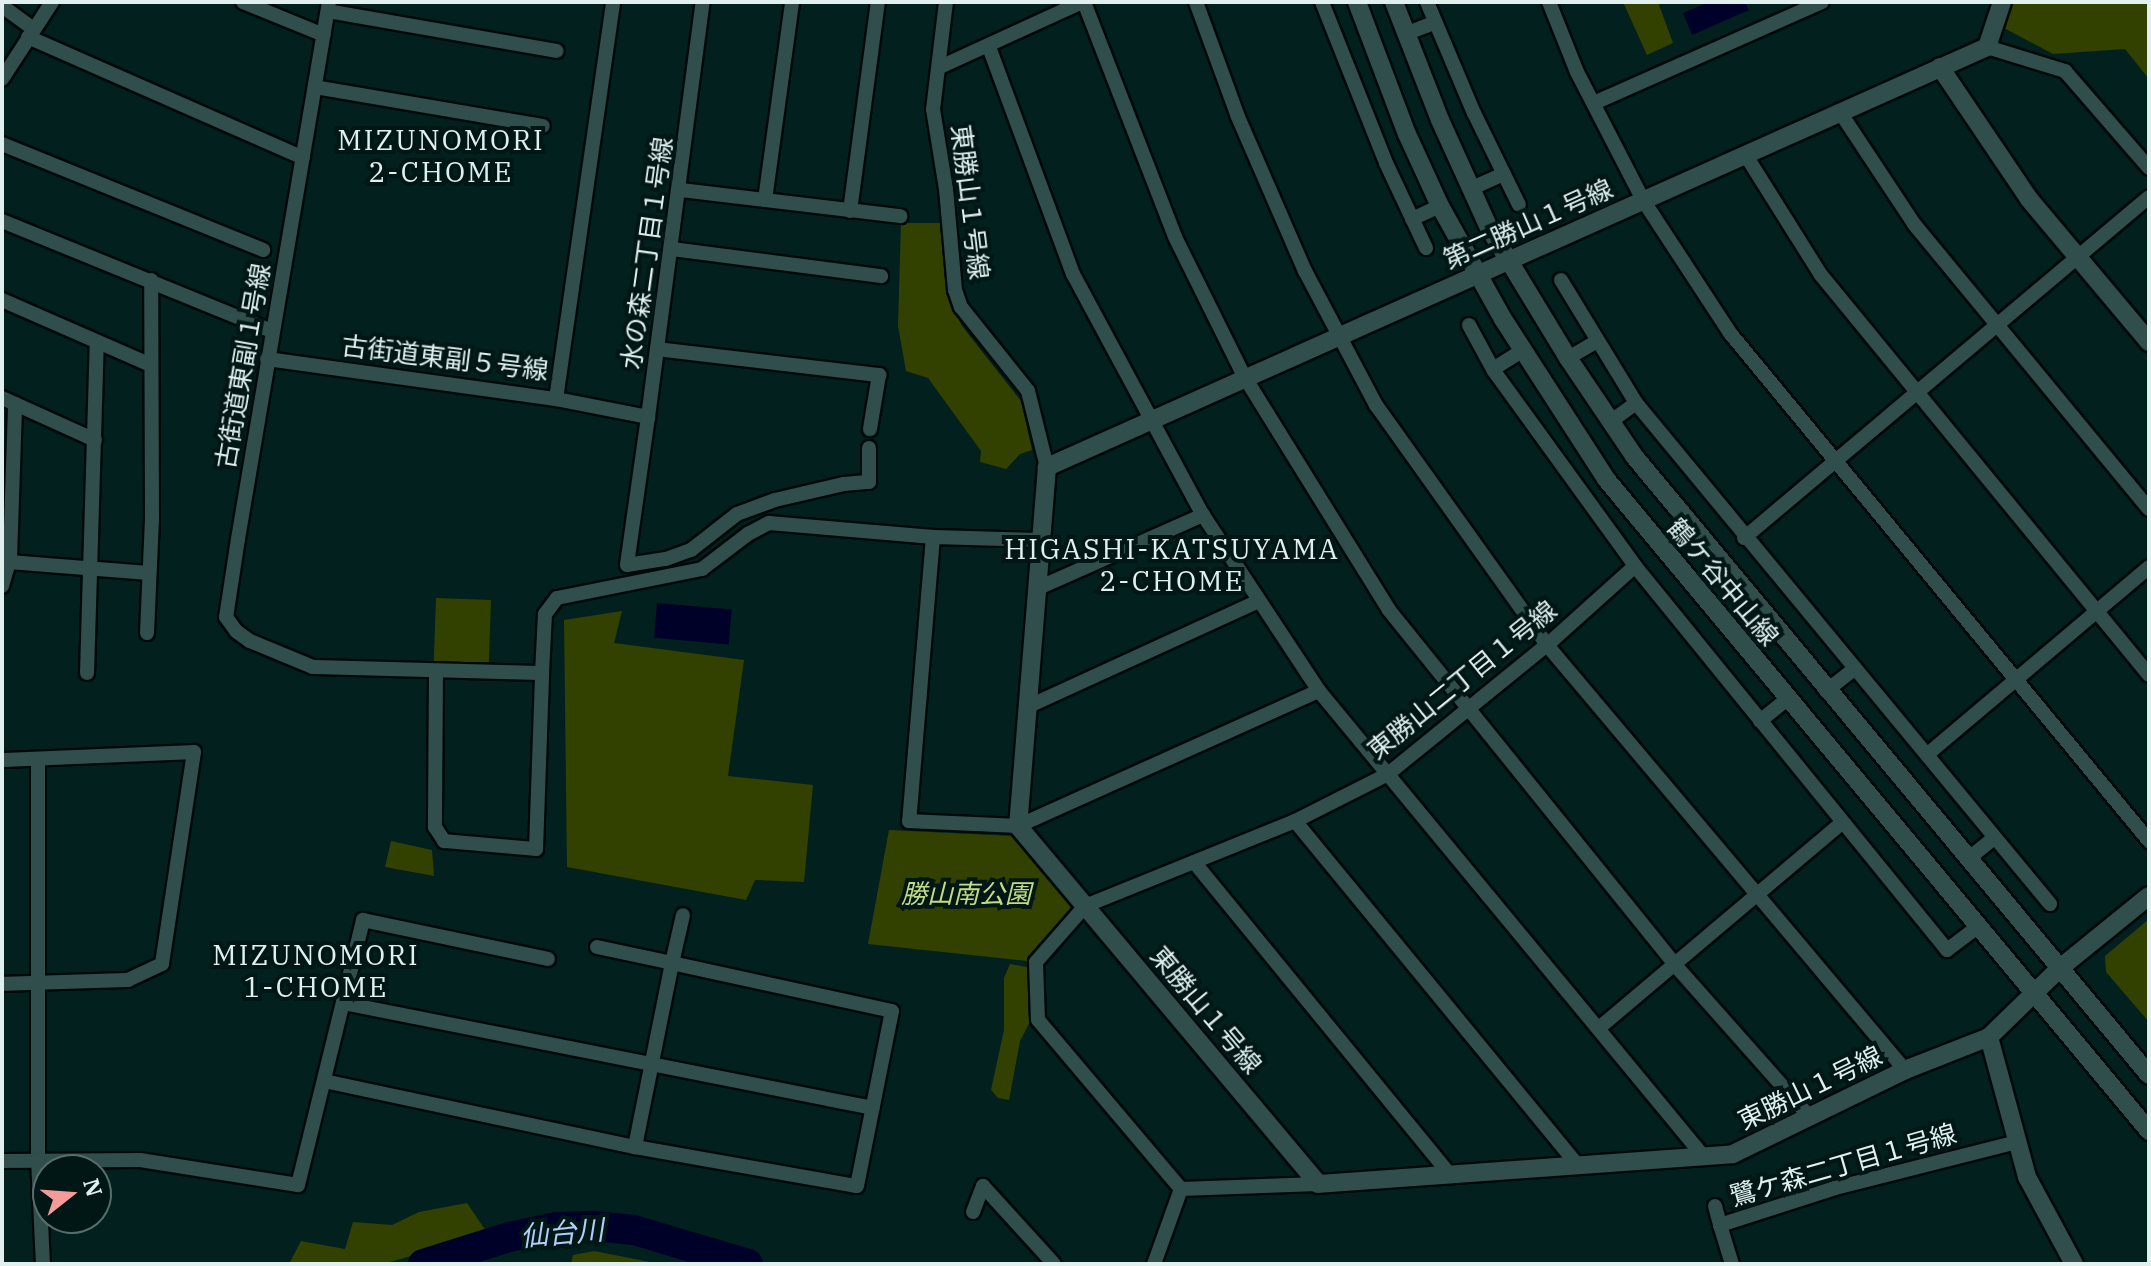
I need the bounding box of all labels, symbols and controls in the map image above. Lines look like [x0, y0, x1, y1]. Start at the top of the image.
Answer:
district label: MIZUNOMORI 2-CHOME [337, 123, 545, 189]
street label: 東勝山１号線 [945, 123, 995, 281]
street label: 水の森二丁目１号線 [615, 135, 679, 371]
street label: 第二勝山１号線 [1439, 173, 1617, 275]
street label: 古街道東副１号線 [210, 261, 276, 471]
street label: 古街道東副５号線 [340, 330, 550, 386]
street label: 鶴ケ谷中山線 [1661, 512, 1785, 652]
district label: HIGASHI-KATSUYAMA 2-CHOME [1004, 532, 1340, 598]
street label: 東勝山二丁目１号線 [1361, 594, 1563, 766]
park label: 勝山南公園 [901, 878, 1031, 910]
district label: MIZUNOMORI 1-CHOME [212, 938, 420, 1004]
street label: 東勝山１号線 [1144, 940, 1268, 1080]
street label: 東勝山１号線 [1733, 1040, 1887, 1136]
street label: 鷺ケ森二丁目１号線 [1726, 1118, 1960, 1212]
north arrow [32, 1154, 112, 1234]
text: N [77, 1175, 110, 1200]
water label: 仙台川 [519, 1213, 605, 1253]

